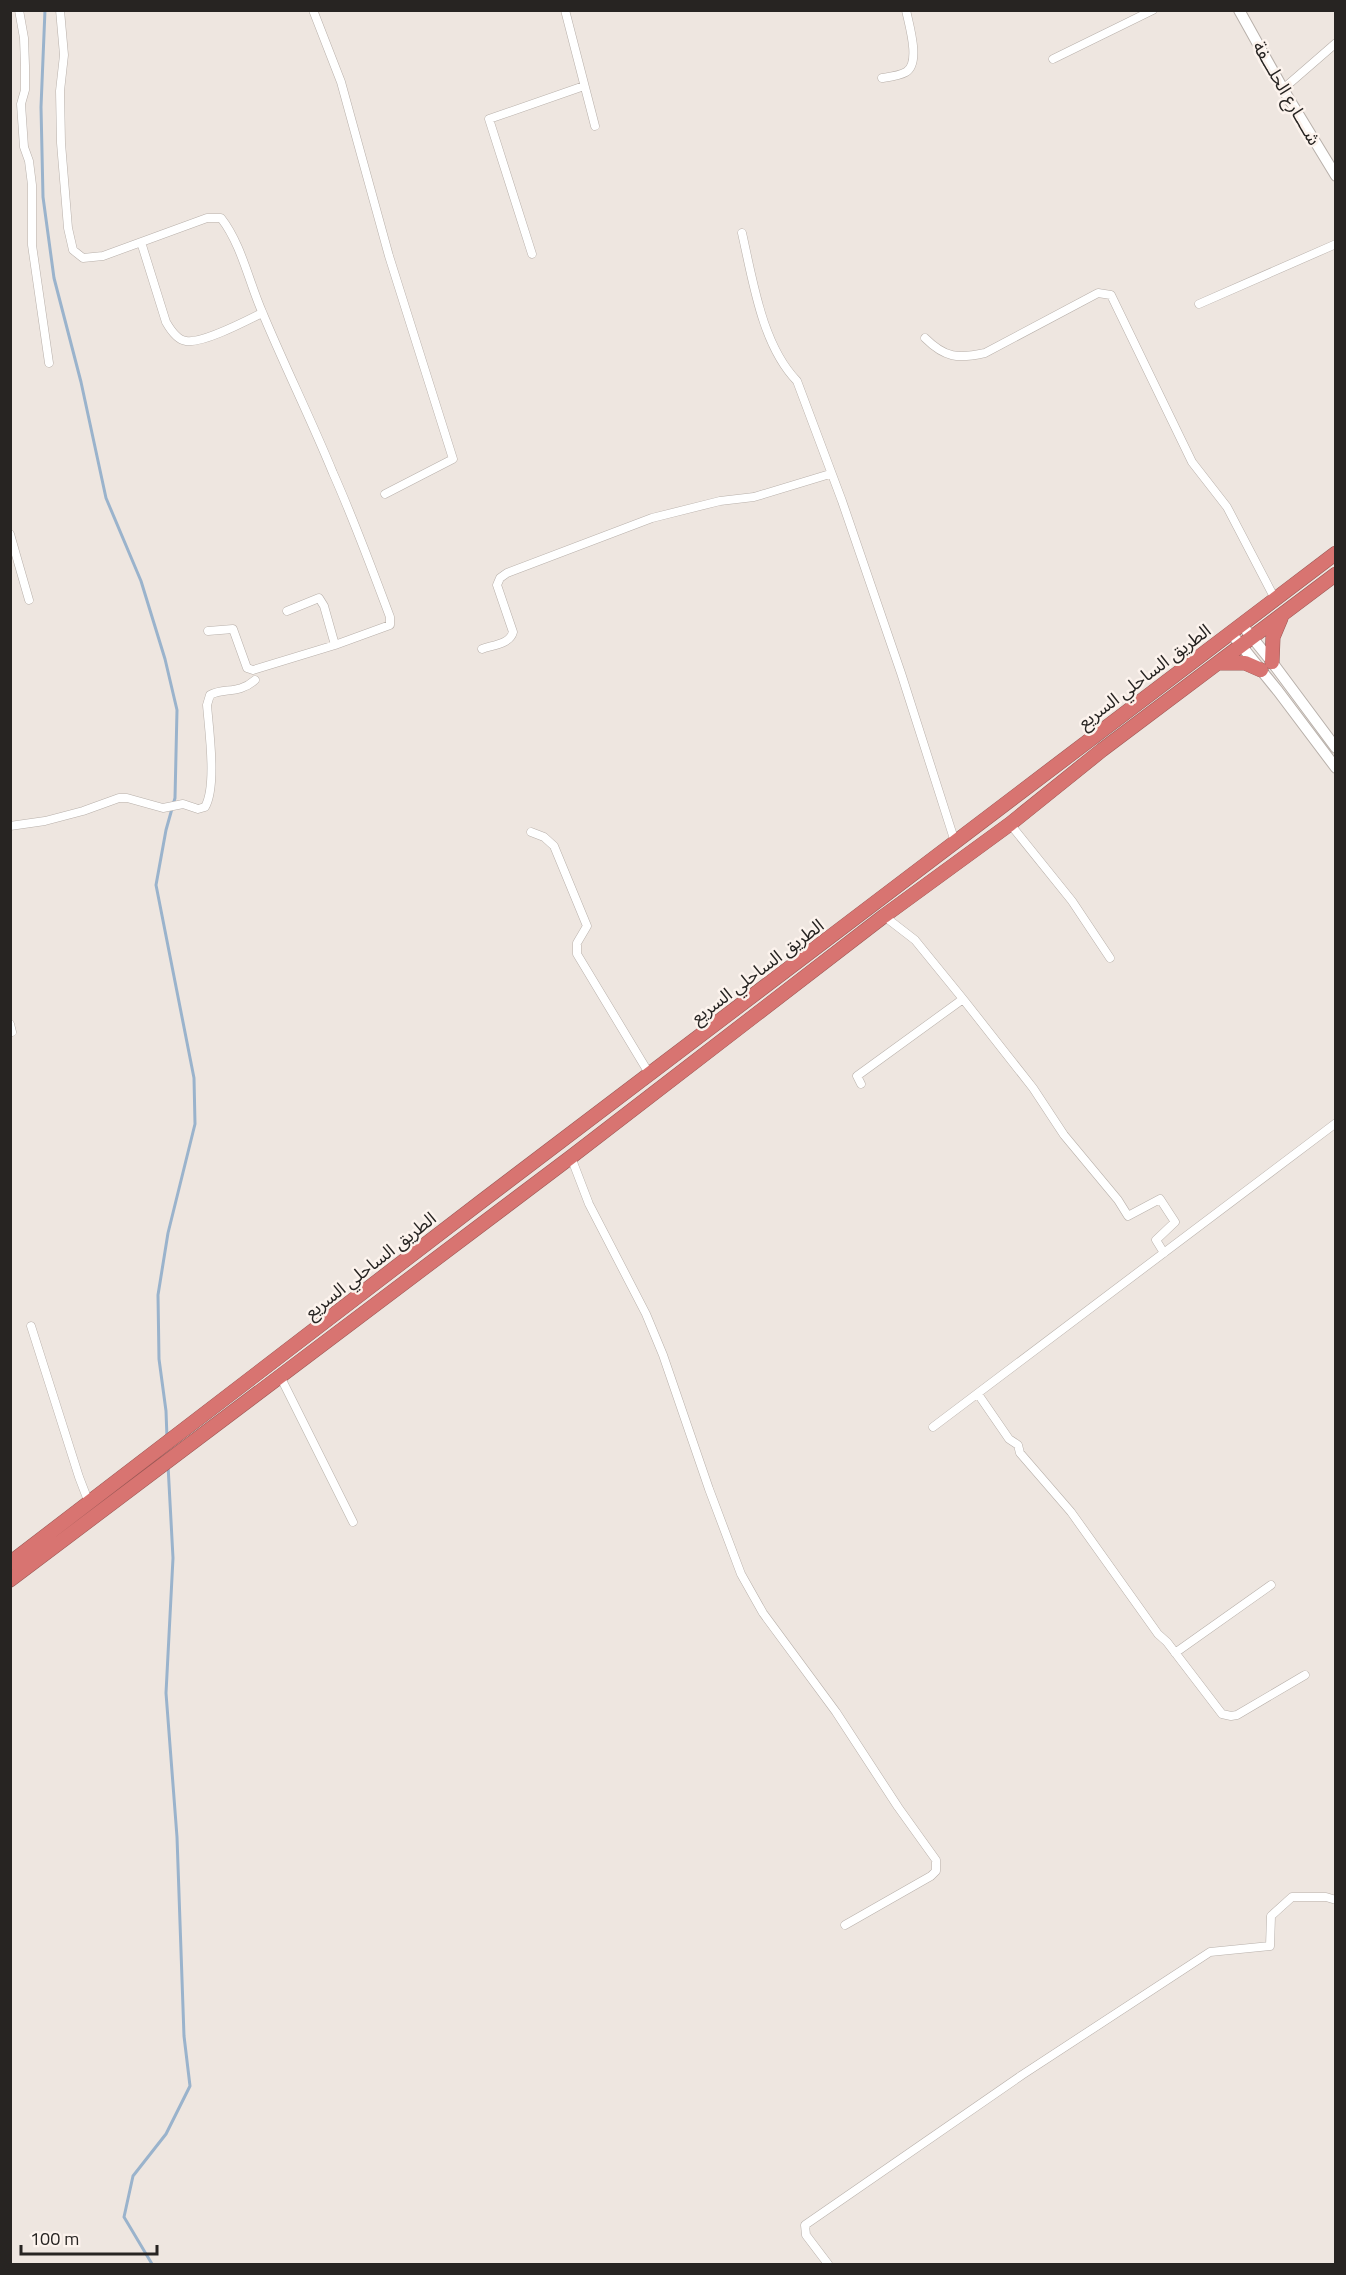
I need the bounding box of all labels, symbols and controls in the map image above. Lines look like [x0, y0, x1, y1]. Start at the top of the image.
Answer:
street label: شــــارع الحلـــفة [1245, 36, 1328, 151]
street label: الطريق الساحلي السريع [1072, 617, 1217, 736]
street label: الطريق الساحلي السريع [685, 912, 830, 1031]
street label: الطريق الساحلي السريع [298, 1205, 442, 1326]
scale bar [21, 2218, 158, 2256]
text: 100 m [30, 2225, 79, 2252]

